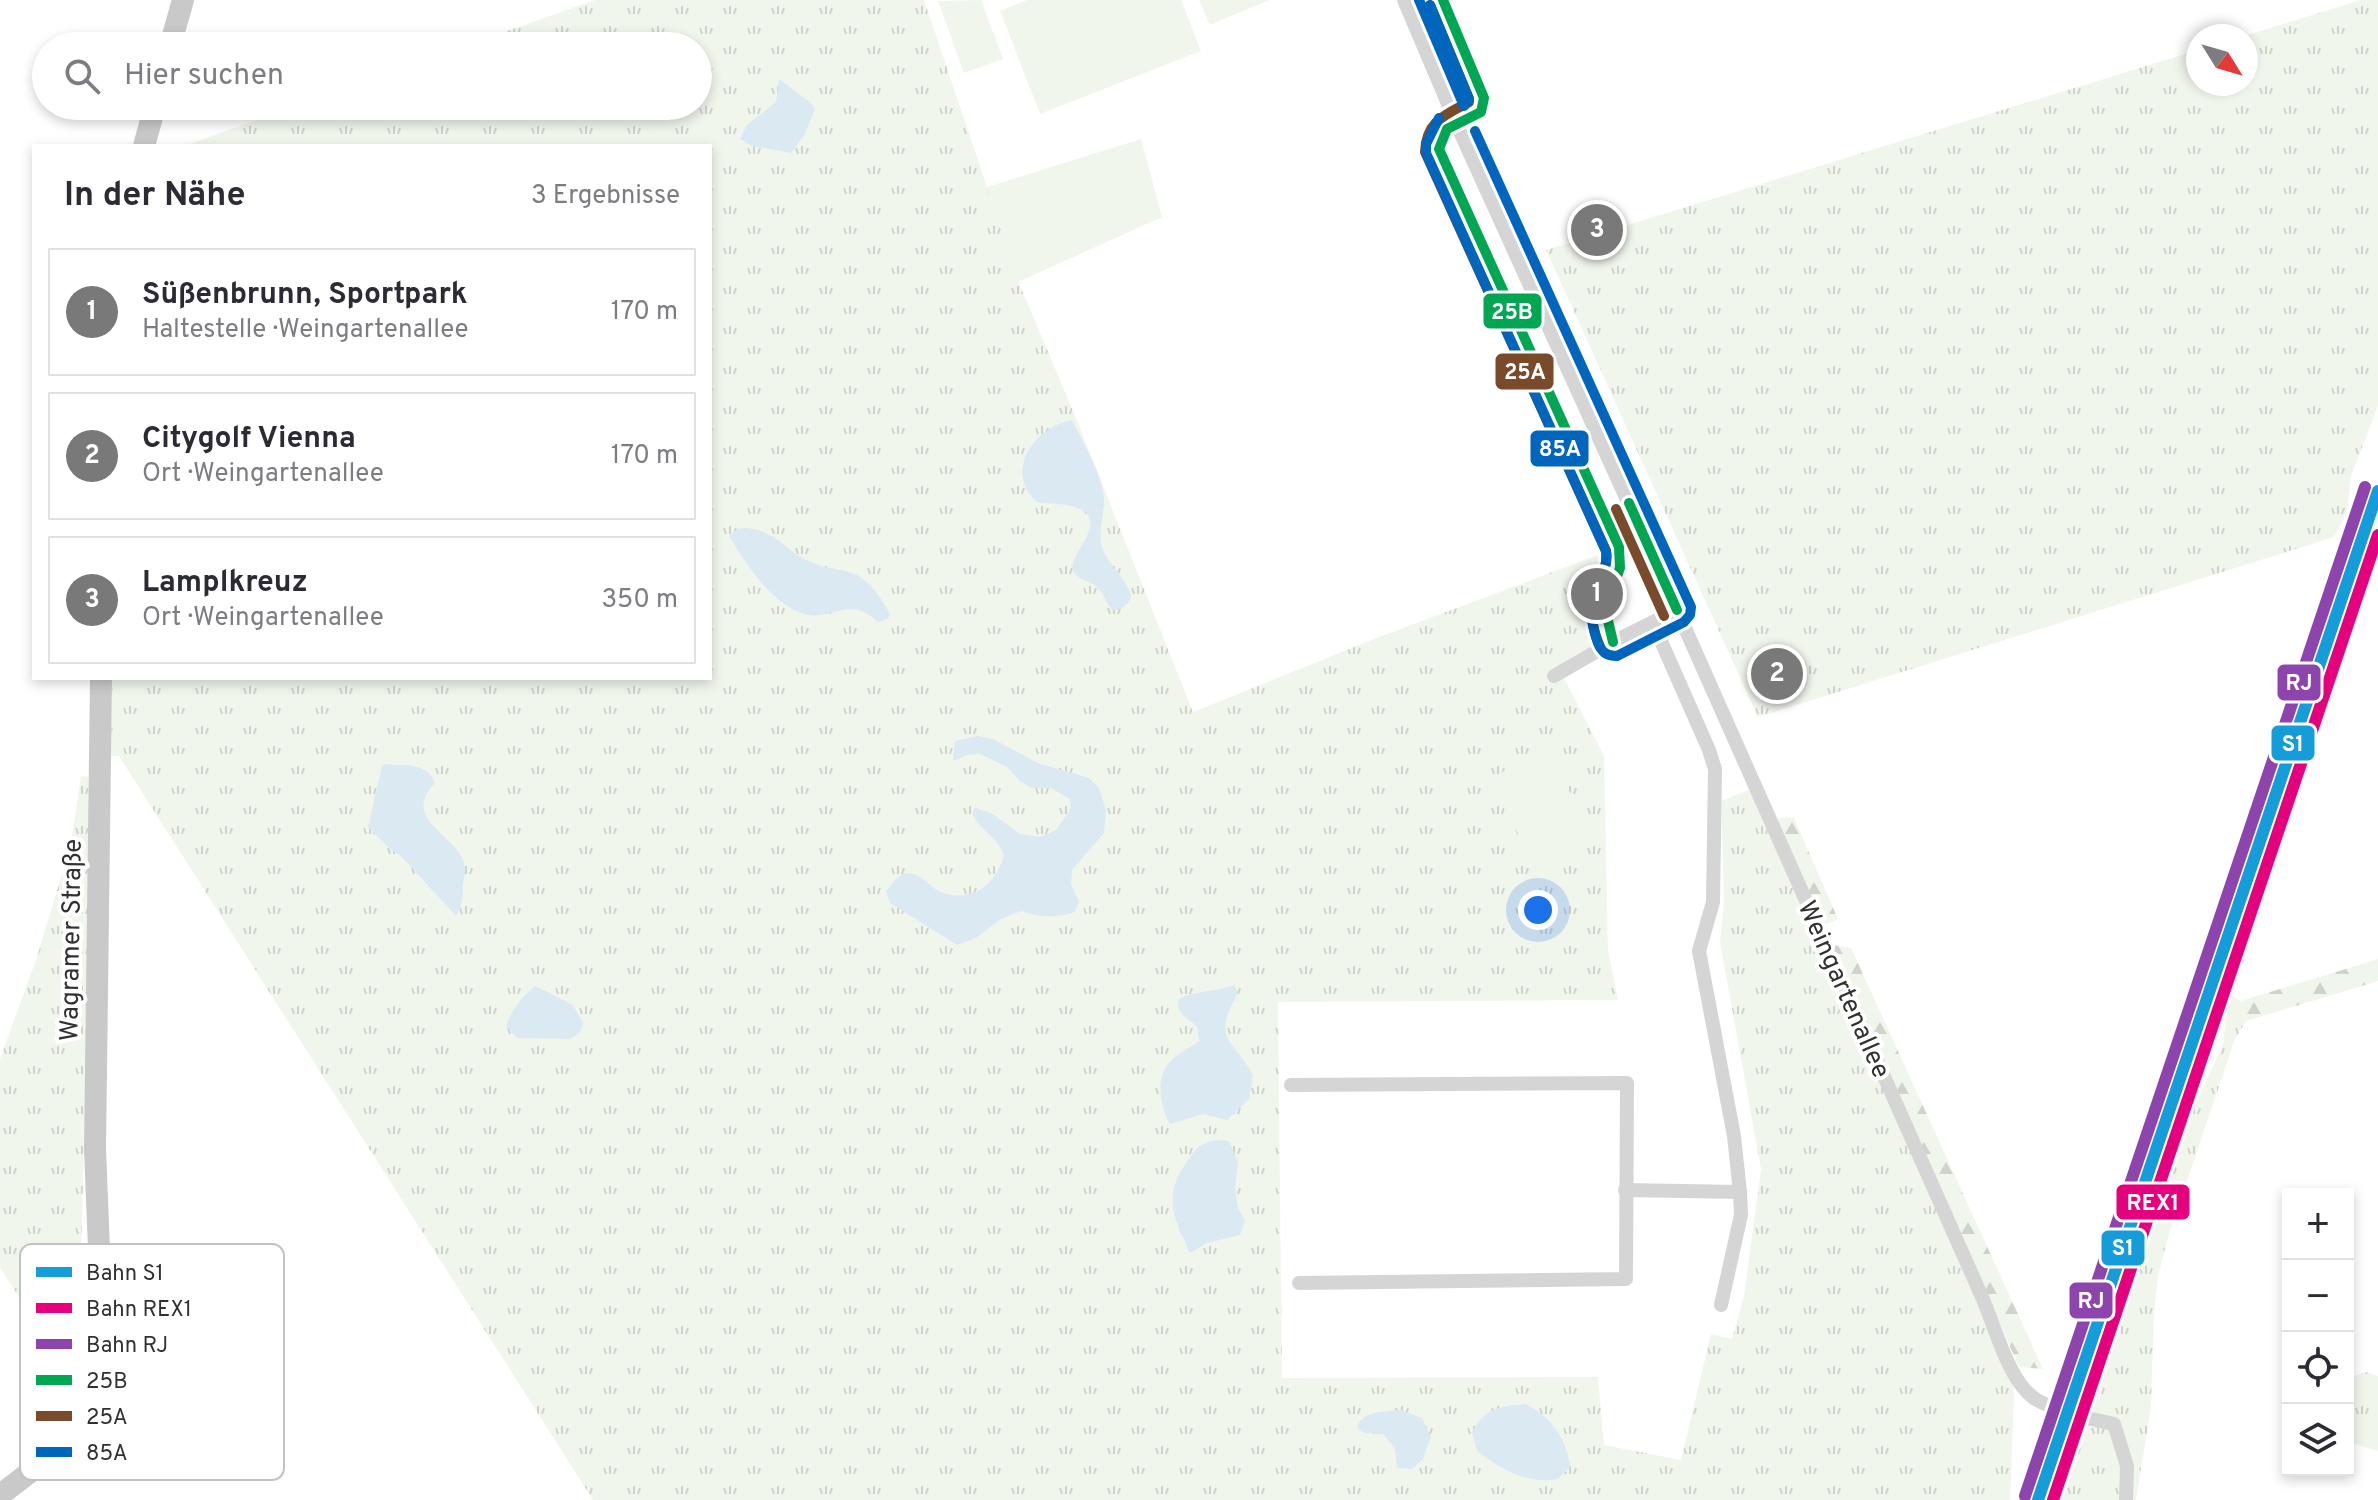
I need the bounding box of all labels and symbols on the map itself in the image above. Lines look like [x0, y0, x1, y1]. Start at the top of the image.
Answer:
north arrow [2186, 24, 2258, 96]
pin: 3 [1571, 200, 1623, 260]
line badge: 25B [1482, 292, 1543, 330]
text: 25B [1491, 300, 1533, 327]
line badge: 25A [1494, 352, 1555, 391]
text: 25A [1504, 360, 1546, 387]
line badge: 85A [1529, 429, 1590, 468]
text: 85A [1539, 437, 1582, 464]
pin: 1 [1571, 564, 1623, 624]
pin: 2 [1751, 644, 1803, 704]
line badge: RJ [2276, 663, 2322, 702]
text: RJ [2285, 671, 2313, 698]
line badge: S1 [2270, 724, 2316, 762]
text: S1 [2282, 732, 2304, 759]
street label: Wagramer Straße [54, 839, 91, 1041]
your location [1518, 890, 1558, 930]
street label: Weingartenallee [1789, 896, 1897, 1084]
line badge: REX1 [2115, 1183, 2191, 1221]
text: REX1 [2127, 1191, 2179, 1218]
line badge: S1 [2100, 1229, 2146, 1267]
text: S1 [2112, 1236, 2134, 1263]
legend [20, 1244, 284, 1480]
text: Bahn S1 [86, 1261, 164, 1288]
line badge: RJ [2068, 1281, 2114, 1320]
text: RJ [2077, 1289, 2105, 1316]
text: Bahn REX1 [86, 1297, 192, 1324]
text: Bahn RJ [86, 1333, 168, 1360]
text: 25B [86, 1369, 128, 1396]
text: 25A [86, 1405, 128, 1432]
text: 85A [86, 1441, 128, 1468]

